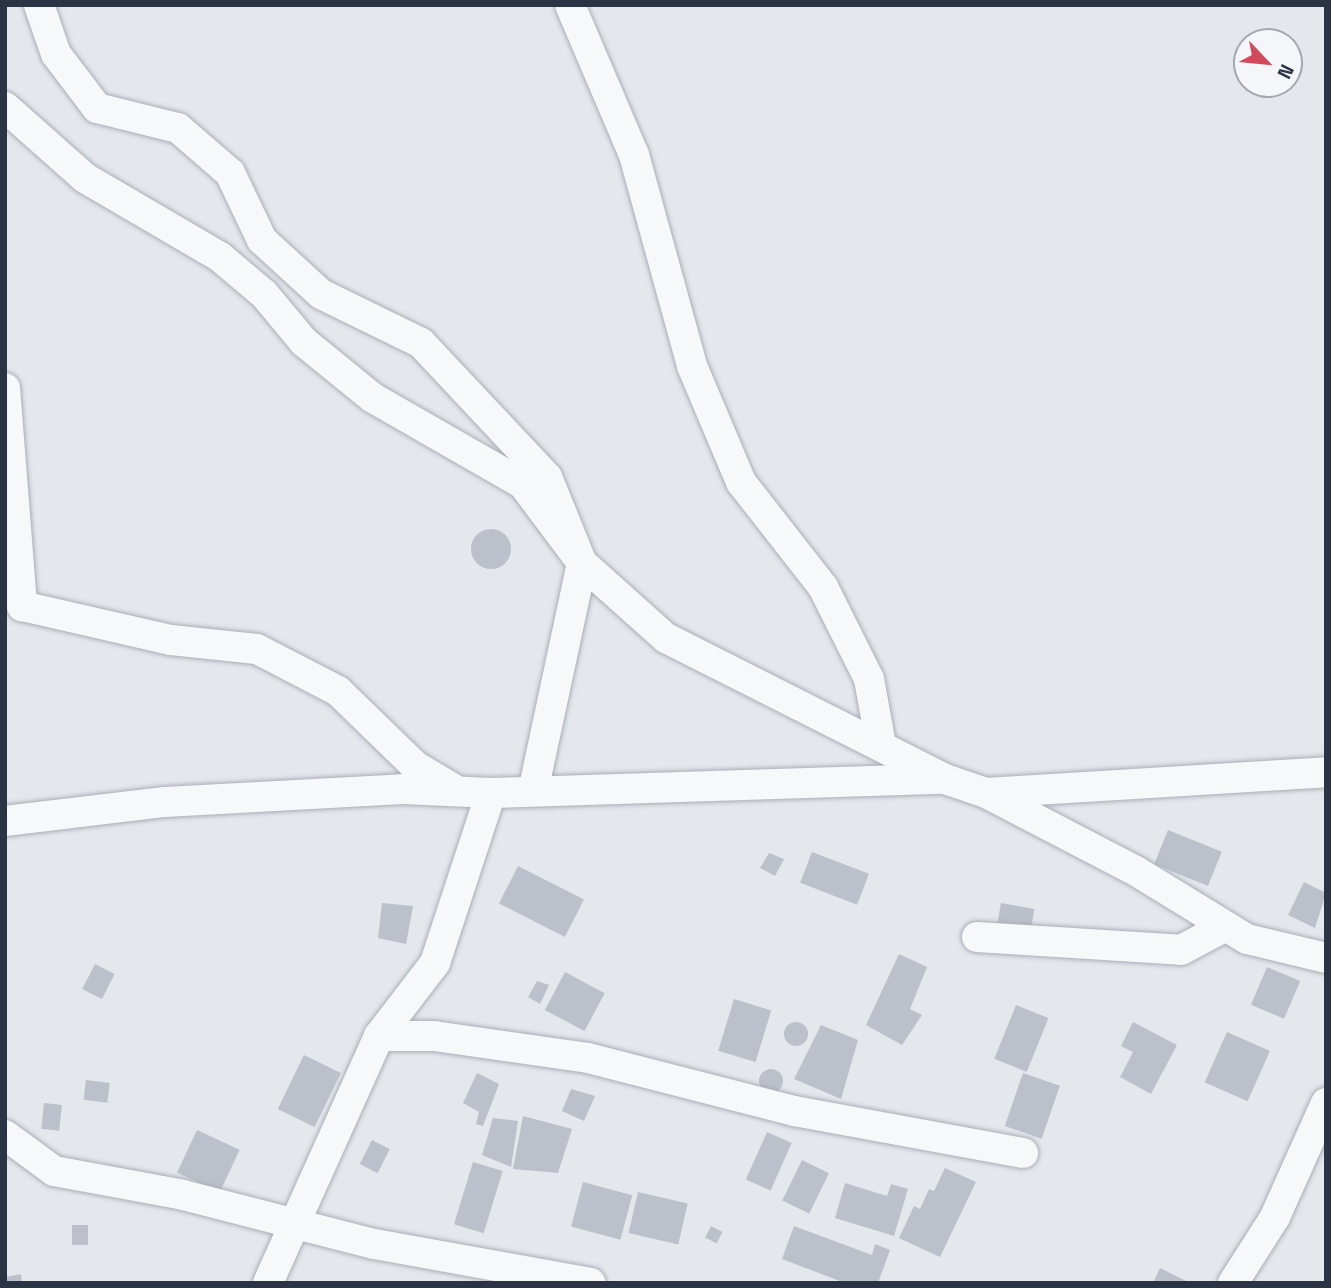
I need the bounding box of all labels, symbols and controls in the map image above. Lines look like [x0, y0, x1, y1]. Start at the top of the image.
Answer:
north arrow [1233, 28, 1303, 98]
text: N [1272, 60, 1300, 83]

